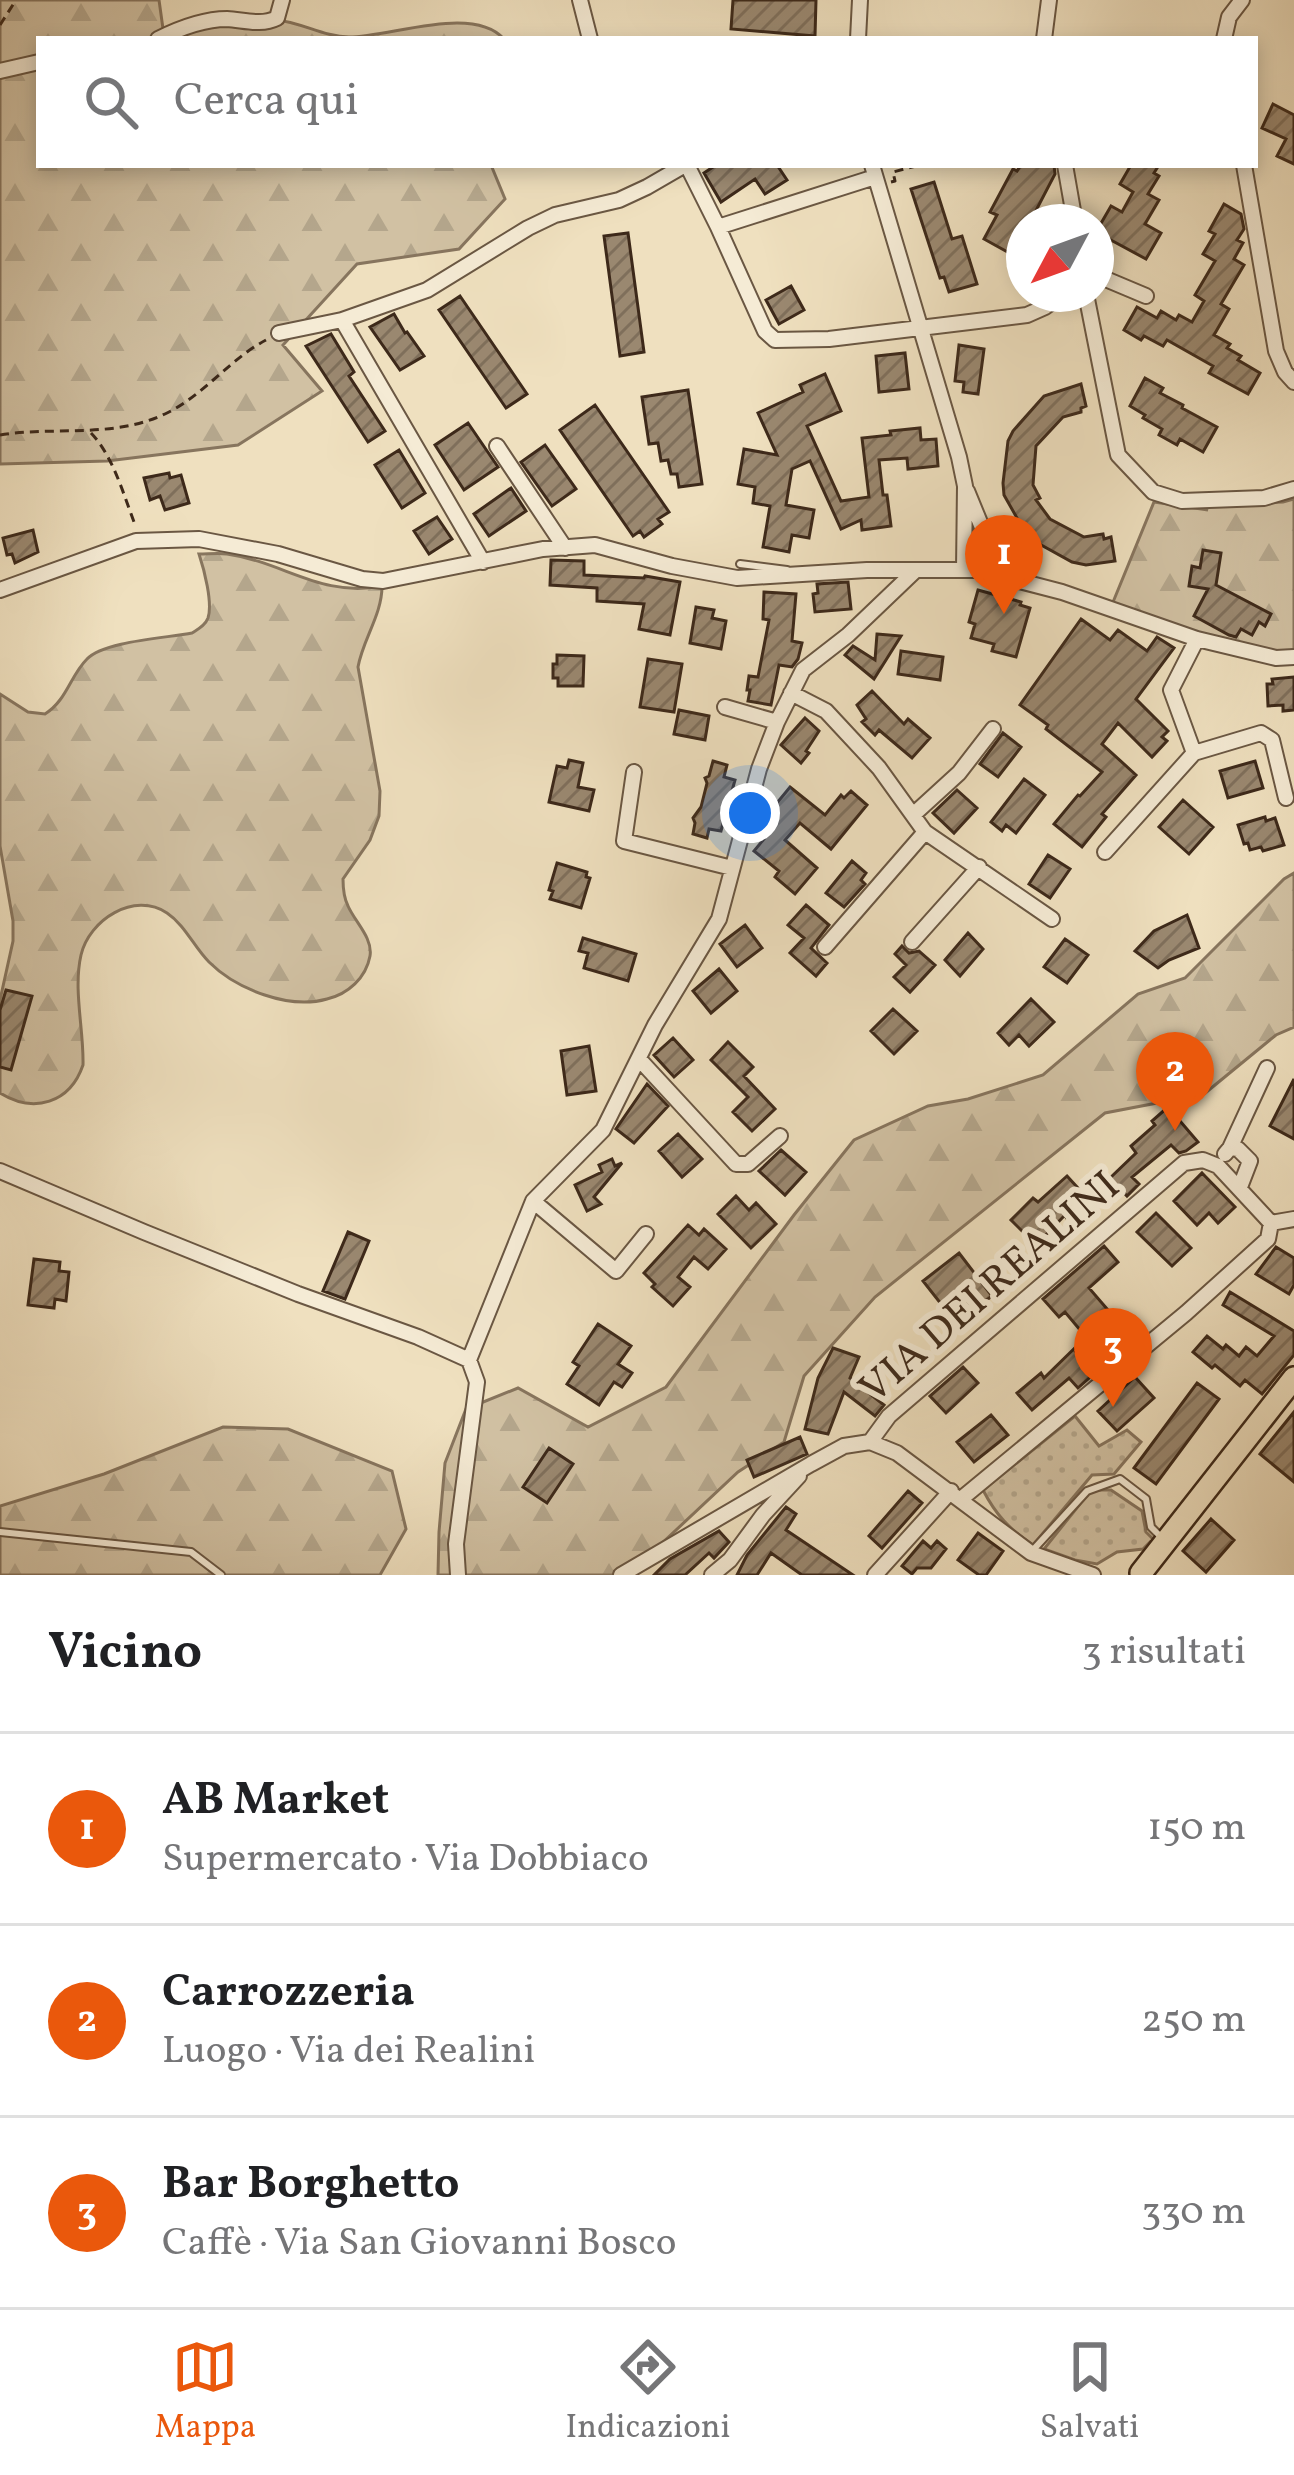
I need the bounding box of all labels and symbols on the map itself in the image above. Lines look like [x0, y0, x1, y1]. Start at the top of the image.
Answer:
north arrow [1006, 204, 1114, 312]
pin: 1 [965, 515, 1043, 614]
your location [720, 783, 780, 843]
pin: 2 [1136, 1032, 1214, 1131]
street label: VIA DEI REALINI [848, 1159, 1134, 1419]
pin: 3 [1074, 1308, 1152, 1407]

